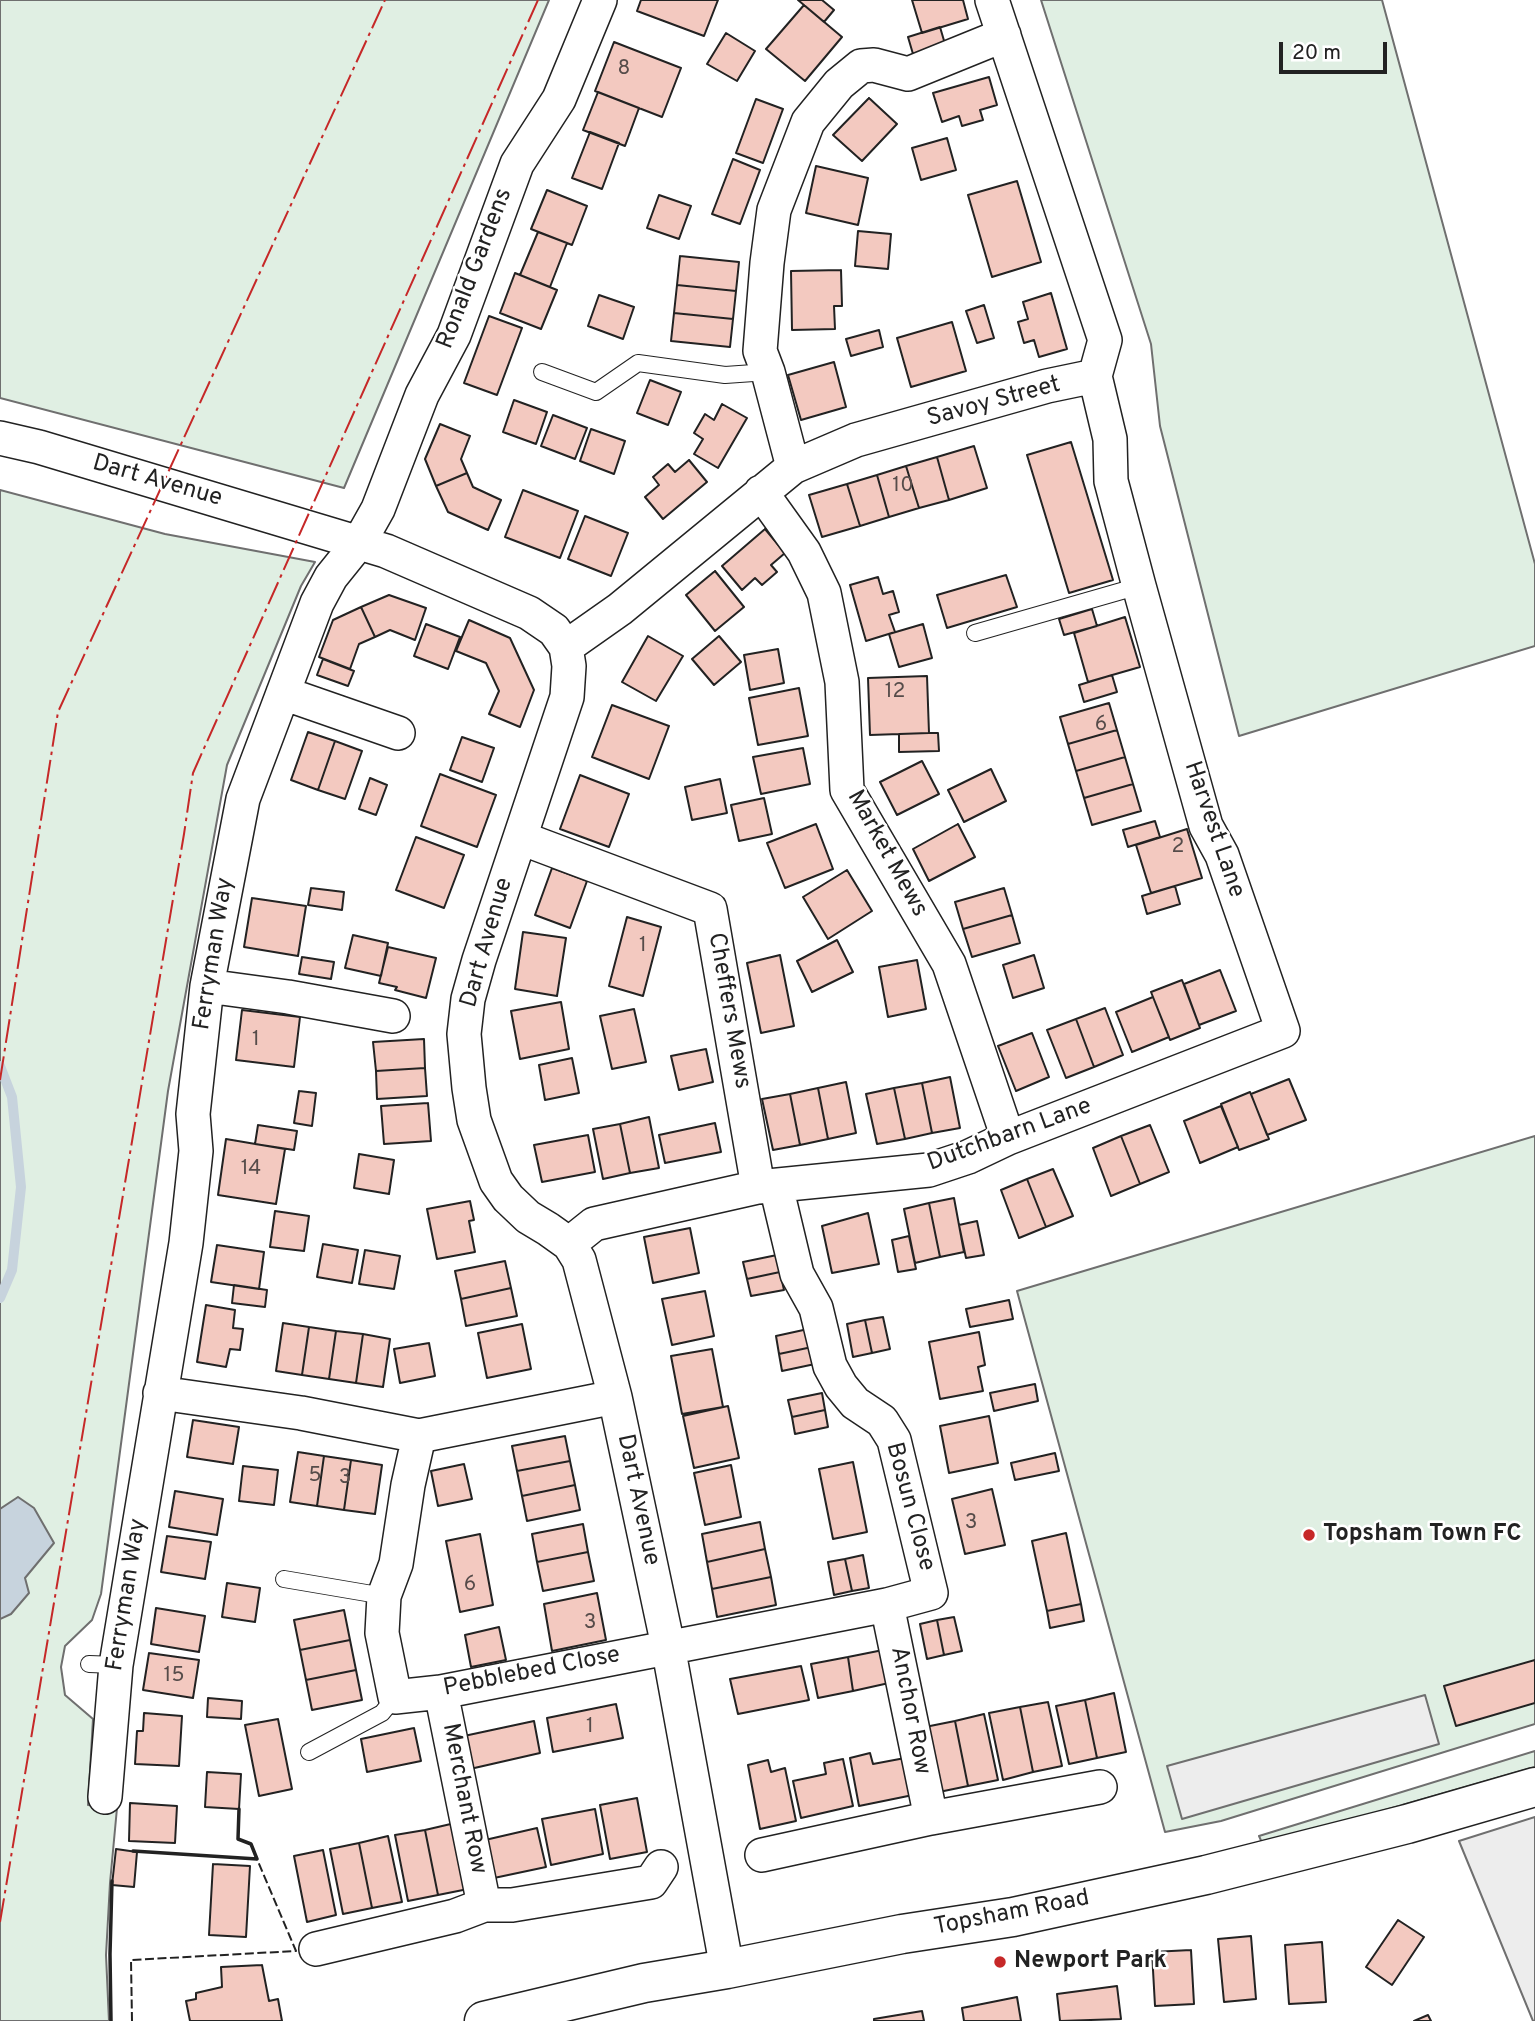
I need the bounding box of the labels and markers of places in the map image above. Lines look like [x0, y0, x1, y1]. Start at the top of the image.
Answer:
place label: Topsham Town FC [1323, 1521, 1521, 1549]
marker: Topsham Town FC [1301, 1527, 1317, 1543]
place label: Newport Park [1014, 1948, 1167, 1976]
marker: Newport Park [992, 1954, 1008, 1970]

